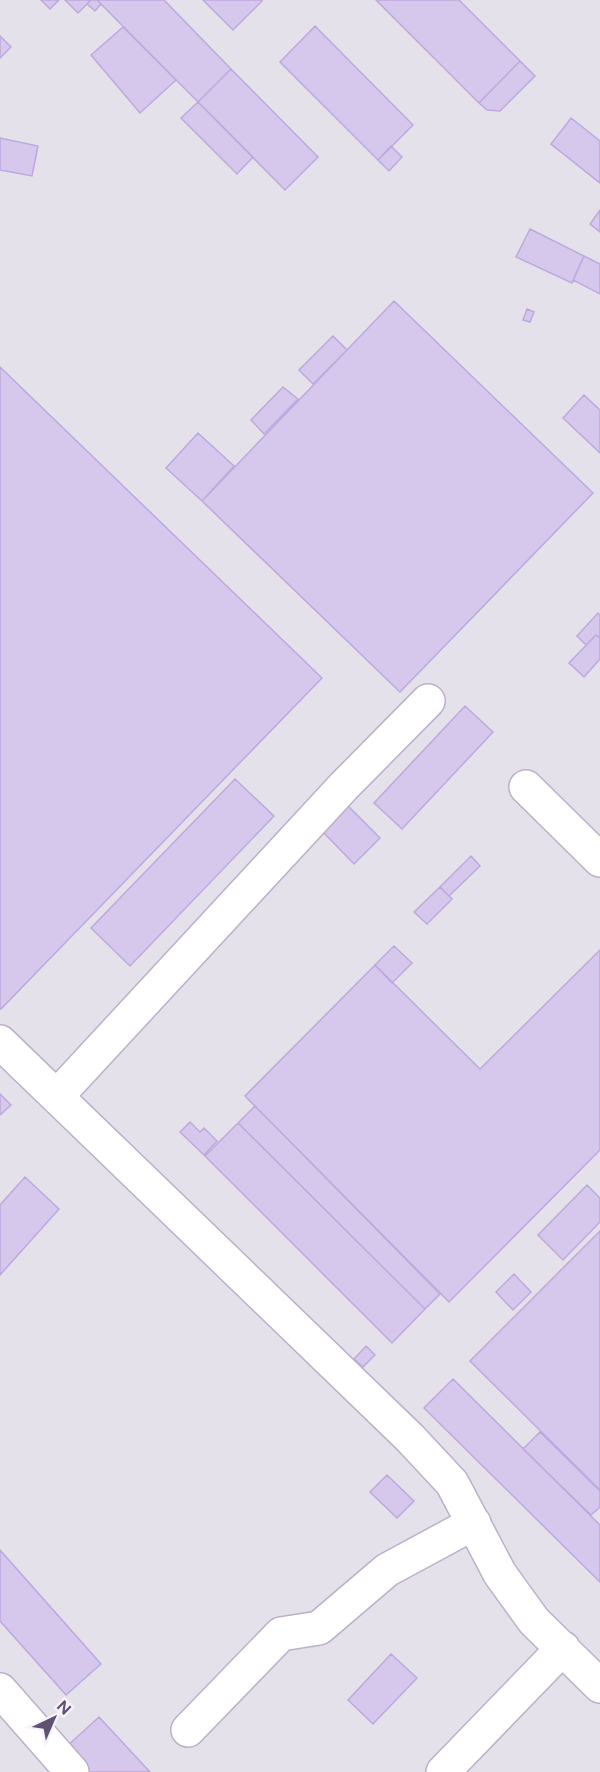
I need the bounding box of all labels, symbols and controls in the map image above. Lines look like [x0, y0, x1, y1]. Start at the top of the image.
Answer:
north arrow [24, 1688, 84, 1748]
text: N [53, 1696, 75, 1719]

